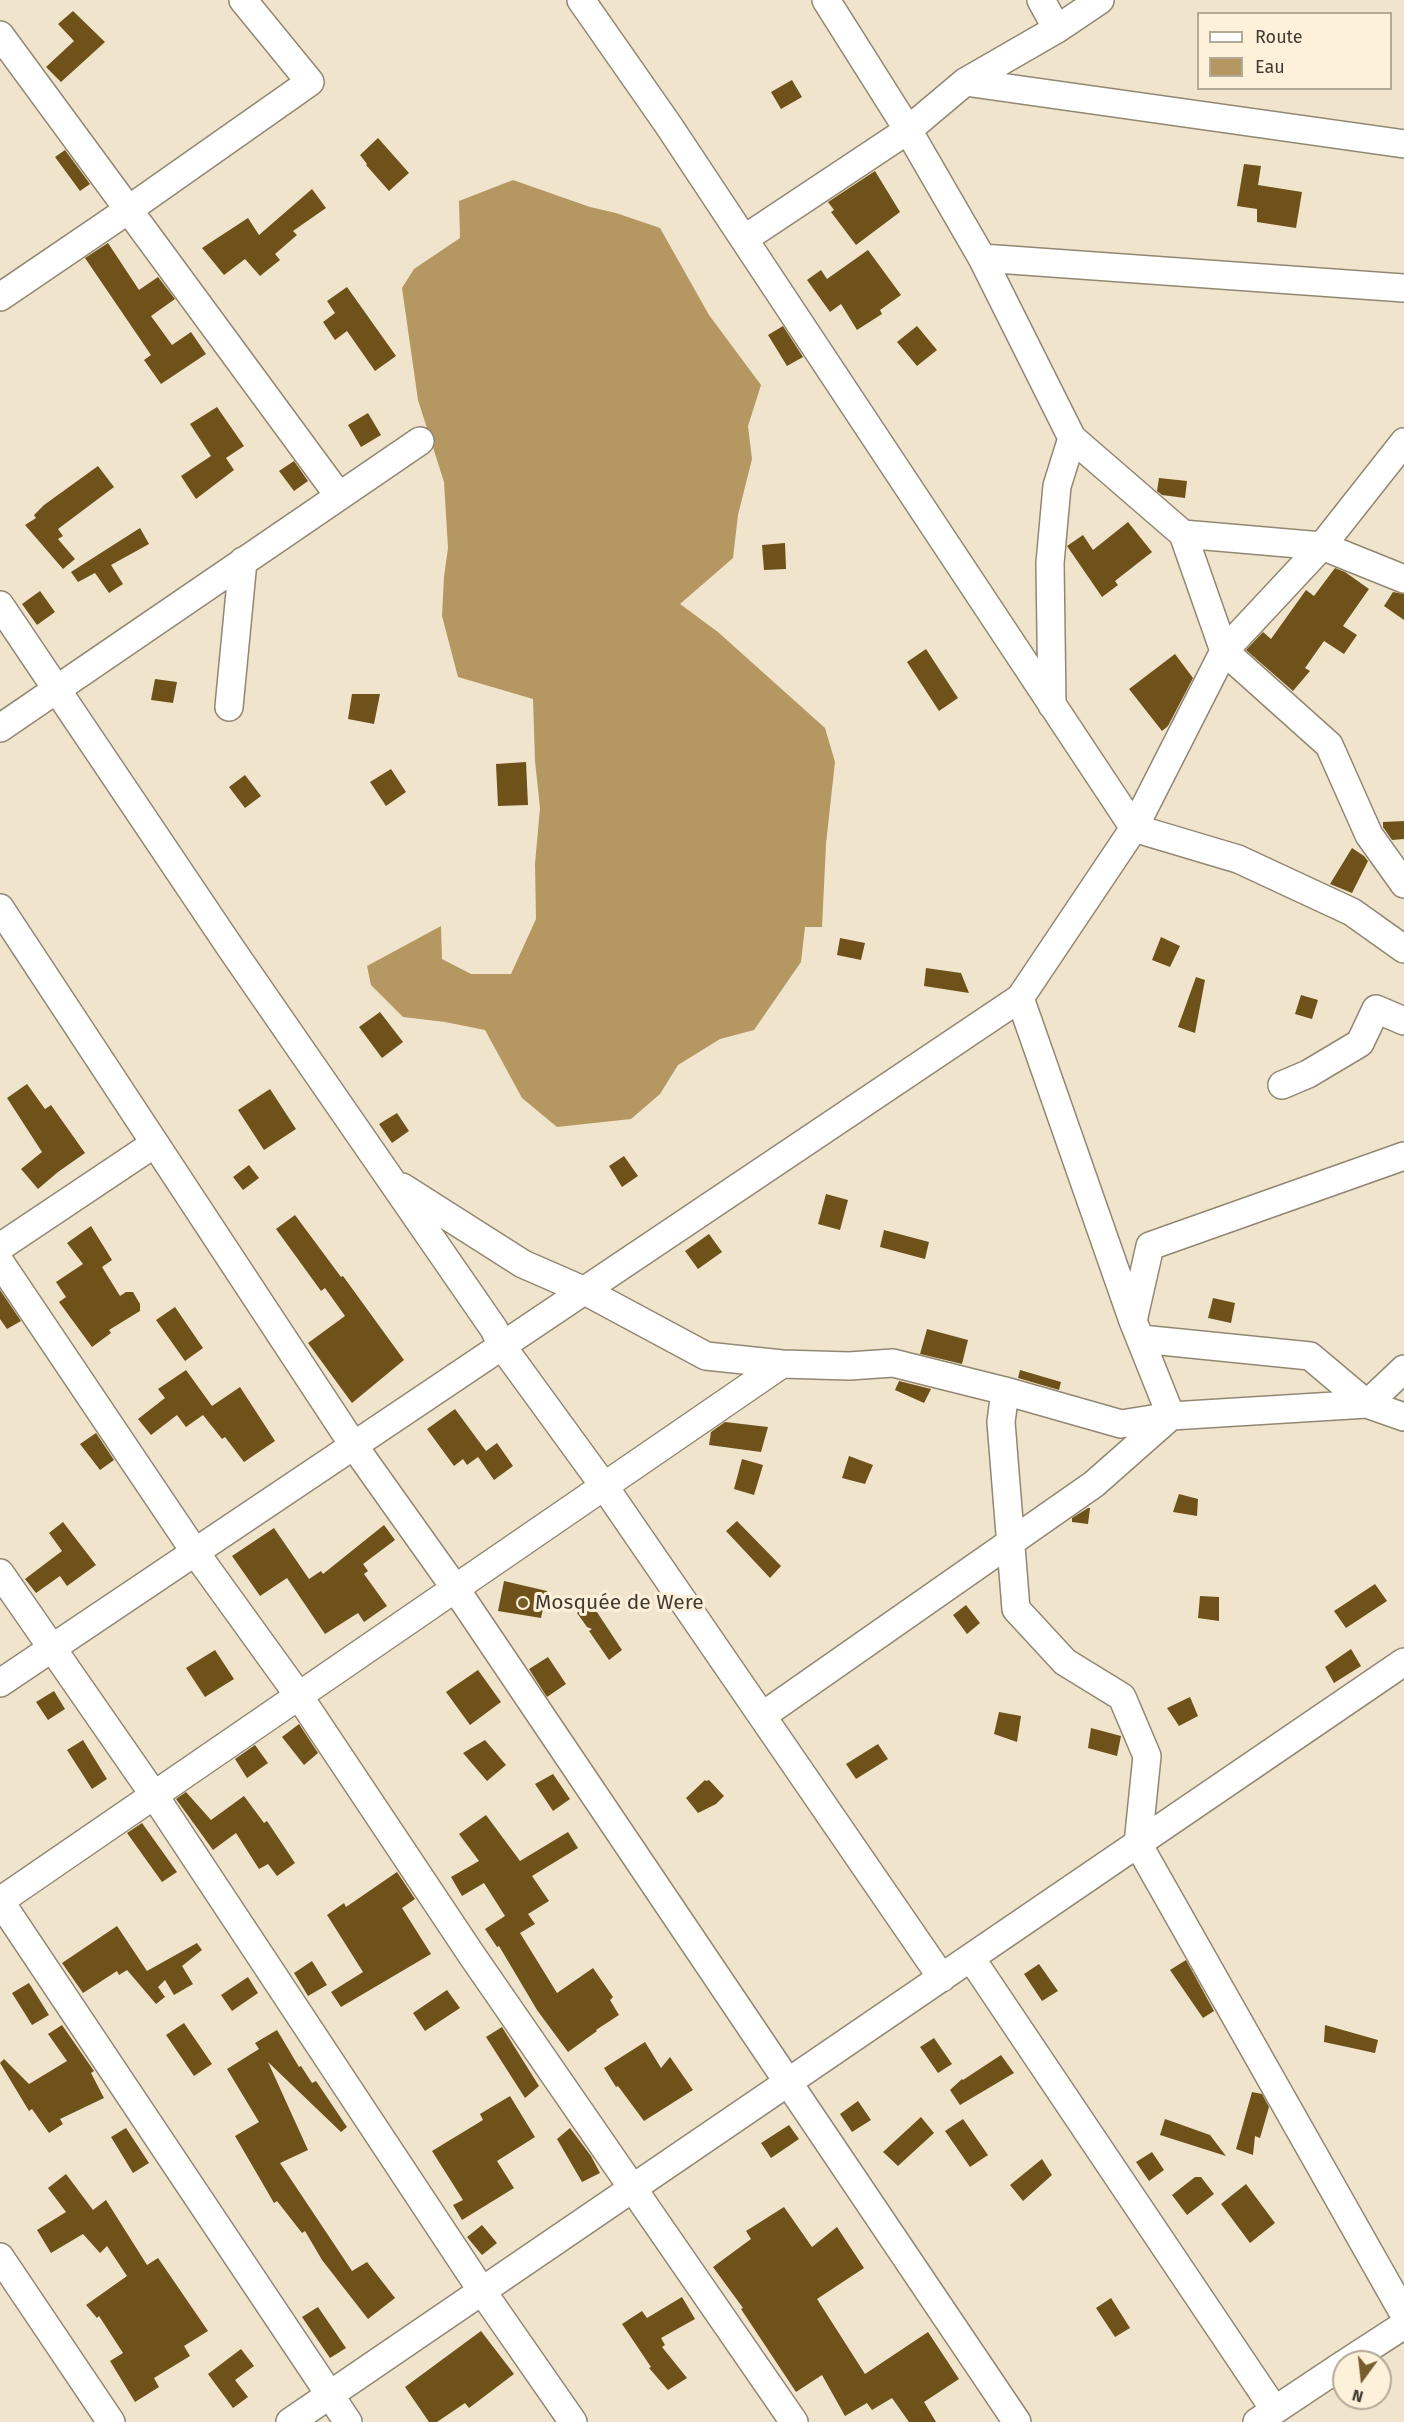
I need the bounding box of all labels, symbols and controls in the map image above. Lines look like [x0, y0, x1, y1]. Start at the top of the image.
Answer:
legend [1197, 12, 1392, 90]
text: Route [1255, 26, 1303, 48]
text: Eau [1255, 56, 1285, 78]
place label: Mosquée de Were [535, 1590, 704, 1616]
marker: Mosquée de Were [516, 1596, 530, 1610]
north arrow [1332, 2350, 1392, 2410]
text: N [1350, 2385, 1365, 2406]

